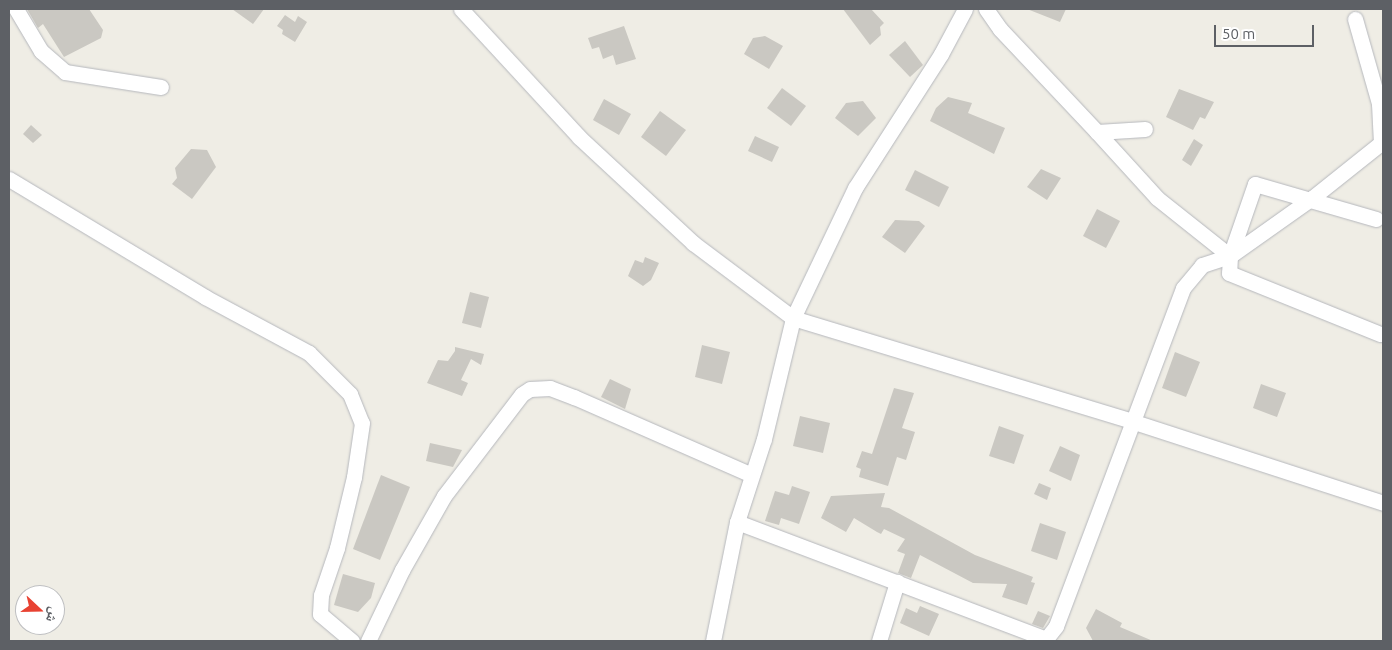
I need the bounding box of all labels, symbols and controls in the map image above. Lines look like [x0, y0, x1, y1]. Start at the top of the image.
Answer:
scale bar [1217, 15, 1317, 47]
text: 50 m [1222, 25, 1255, 42]
north arrow [15, 585, 65, 635]
text: ش [43, 605, 63, 625]

